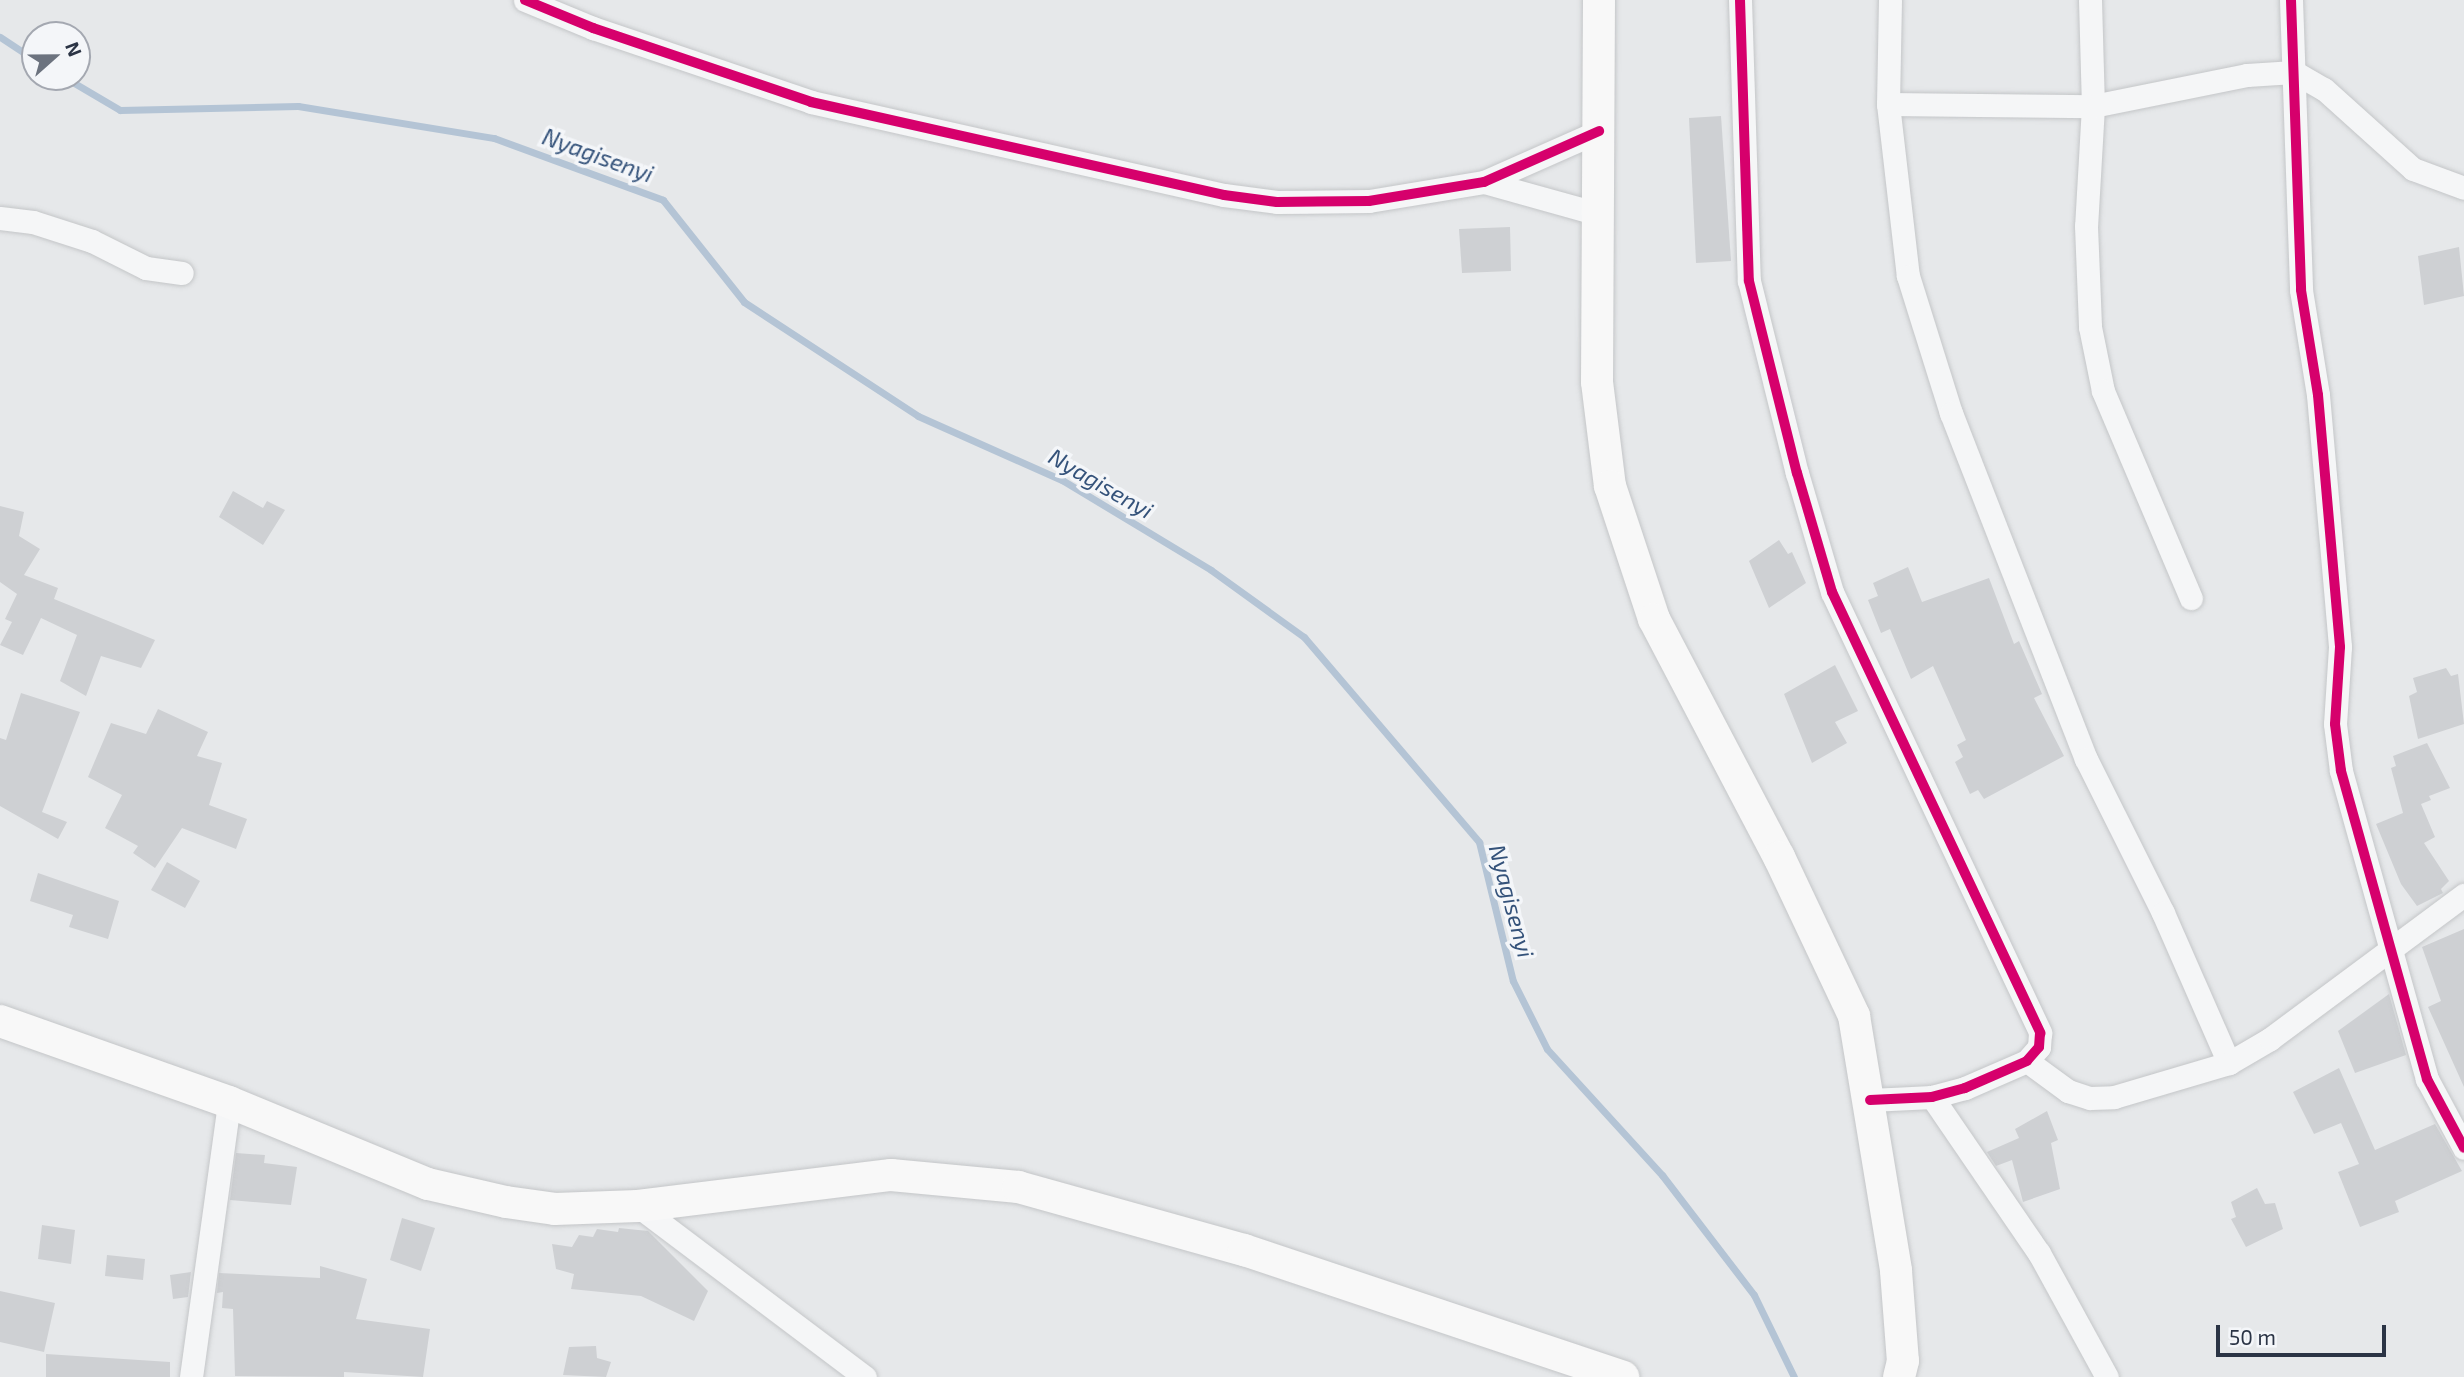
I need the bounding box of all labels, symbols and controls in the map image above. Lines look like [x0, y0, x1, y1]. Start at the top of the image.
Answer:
north arrow [21, 21, 91, 91]
text: N [61, 38, 87, 60]
water label: Nyagisenyi [539, 122, 657, 188]
water label: Nyagisenyi [1044, 442, 1158, 524]
water label: Nyagisenyi [1484, 841, 1540, 961]
scale bar [2219, 1310, 2389, 1354]
text: 50 m [2229, 1324, 2276, 1349]

